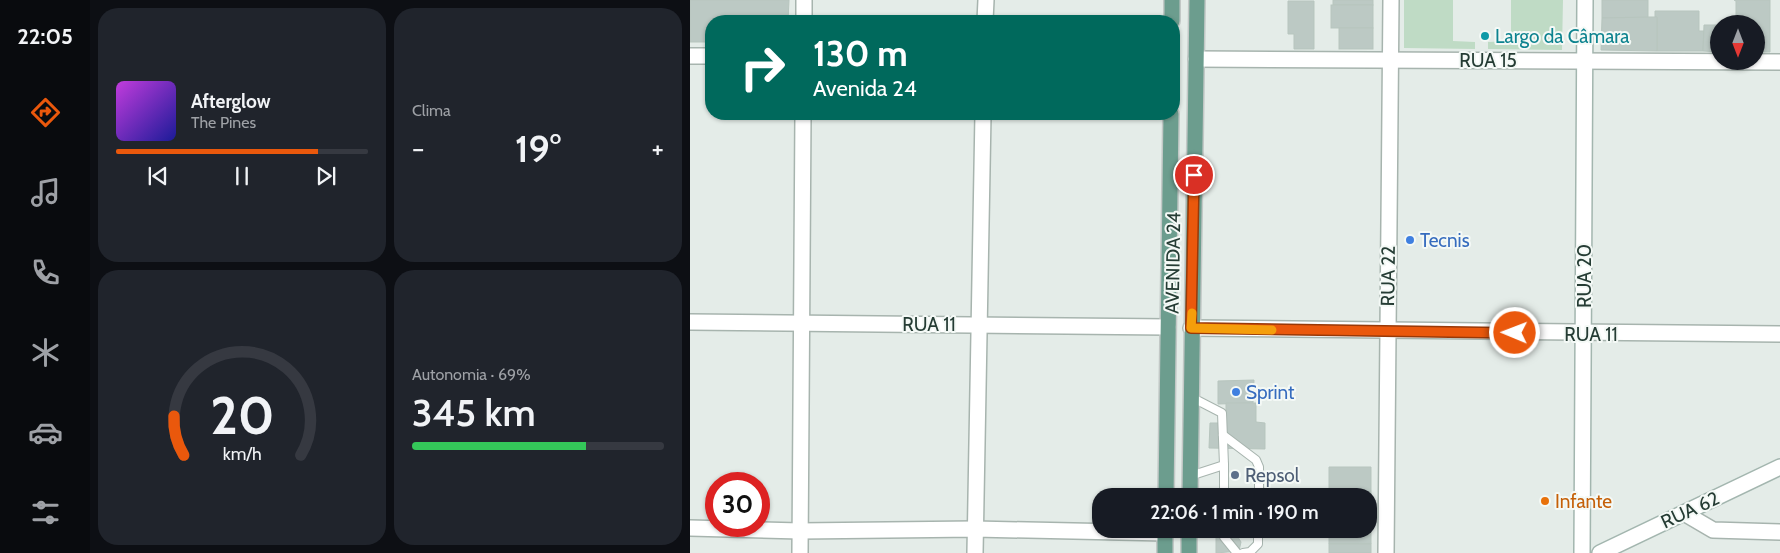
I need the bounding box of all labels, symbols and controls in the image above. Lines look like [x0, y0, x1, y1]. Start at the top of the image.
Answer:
north arrow [1710, 15, 1765, 70]
map controls [1710, 15, 1765, 70]
text: 22:05 [17, 23, 73, 50]
place label: Largo da Câmara [1495, 25, 1629, 48]
marker: Largo da Câmara [1479, 30, 1491, 42]
text: 130 m [813, 32, 908, 75]
icon: right [730, 35, 795, 100]
street label: RUA 15 [1459, 49, 1517, 72]
text: Avenida 24 [813, 75, 917, 102]
text: Afterglow [191, 90, 271, 113]
icon: directions [28, 95, 63, 130]
text: Clima [412, 101, 451, 120]
text: The Pines [191, 113, 256, 132]
text: 19° [515, 125, 561, 172]
text: − [412, 131, 424, 165]
text: + [652, 131, 664, 165]
pin [1173, 154, 1215, 196]
icon: arrive [1180, 161, 1208, 189]
icon: previous [144, 162, 172, 190]
icon: pause [228, 162, 256, 190]
icon: next [312, 162, 340, 190]
icon: music [28, 175, 63, 210]
street label: AVENIDA 24 [1161, 212, 1185, 314]
place label: Tecnis [1420, 229, 1470, 252]
marker: Tecnis [1404, 234, 1416, 246]
street label: RUA 20 [1573, 244, 1596, 308]
street label: RUA 22 [1376, 245, 1400, 307]
icon: phone [28, 255, 63, 290]
position arrow [1488, 306, 1540, 358]
street label: RUA 11 [902, 313, 956, 336]
street label: RUA 11 [1564, 323, 1618, 346]
icon: climate [28, 335, 63, 370]
text: Autonomia · 69% [412, 365, 531, 384]
place label: Sprint [1246, 381, 1295, 404]
text: 20 [210, 384, 274, 447]
marker: Sprint [1230, 386, 1242, 398]
text: 345 km [412, 389, 536, 436]
icon: car [28, 415, 63, 450]
text: km/h [222, 443, 262, 464]
place label: Repsol [1245, 464, 1300, 487]
marker: Repsol [1229, 469, 1241, 481]
speed limit sign: 30 [705, 472, 770, 537]
street label: RUA 62 [1657, 487, 1723, 533]
place label: Infante [1555, 490, 1612, 513]
icon: filters [28, 495, 63, 530]
marker: Infante [1539, 495, 1551, 507]
text: 22:06 · 1 min · 190 m [1150, 501, 1319, 524]

